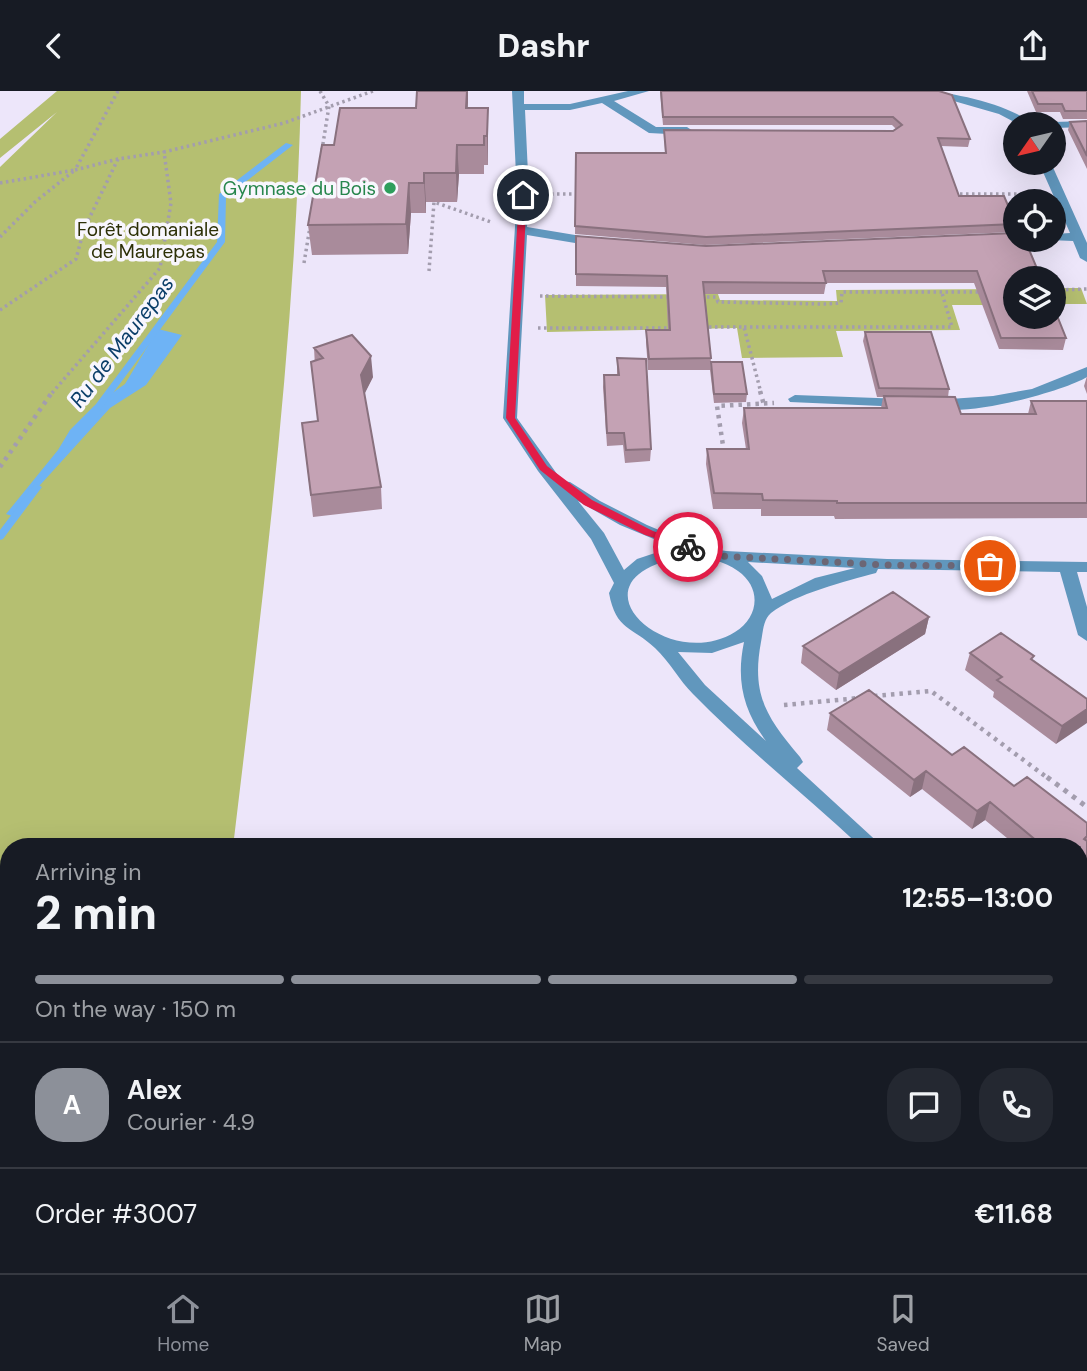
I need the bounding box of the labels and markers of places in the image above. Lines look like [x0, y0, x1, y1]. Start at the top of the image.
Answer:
pin [493, 165, 553, 225]
place label: Gymnase du Bois [223, 176, 376, 201]
marker: Gymnase du Bois [382, 180, 398, 196]
pin [960, 536, 1020, 596]

